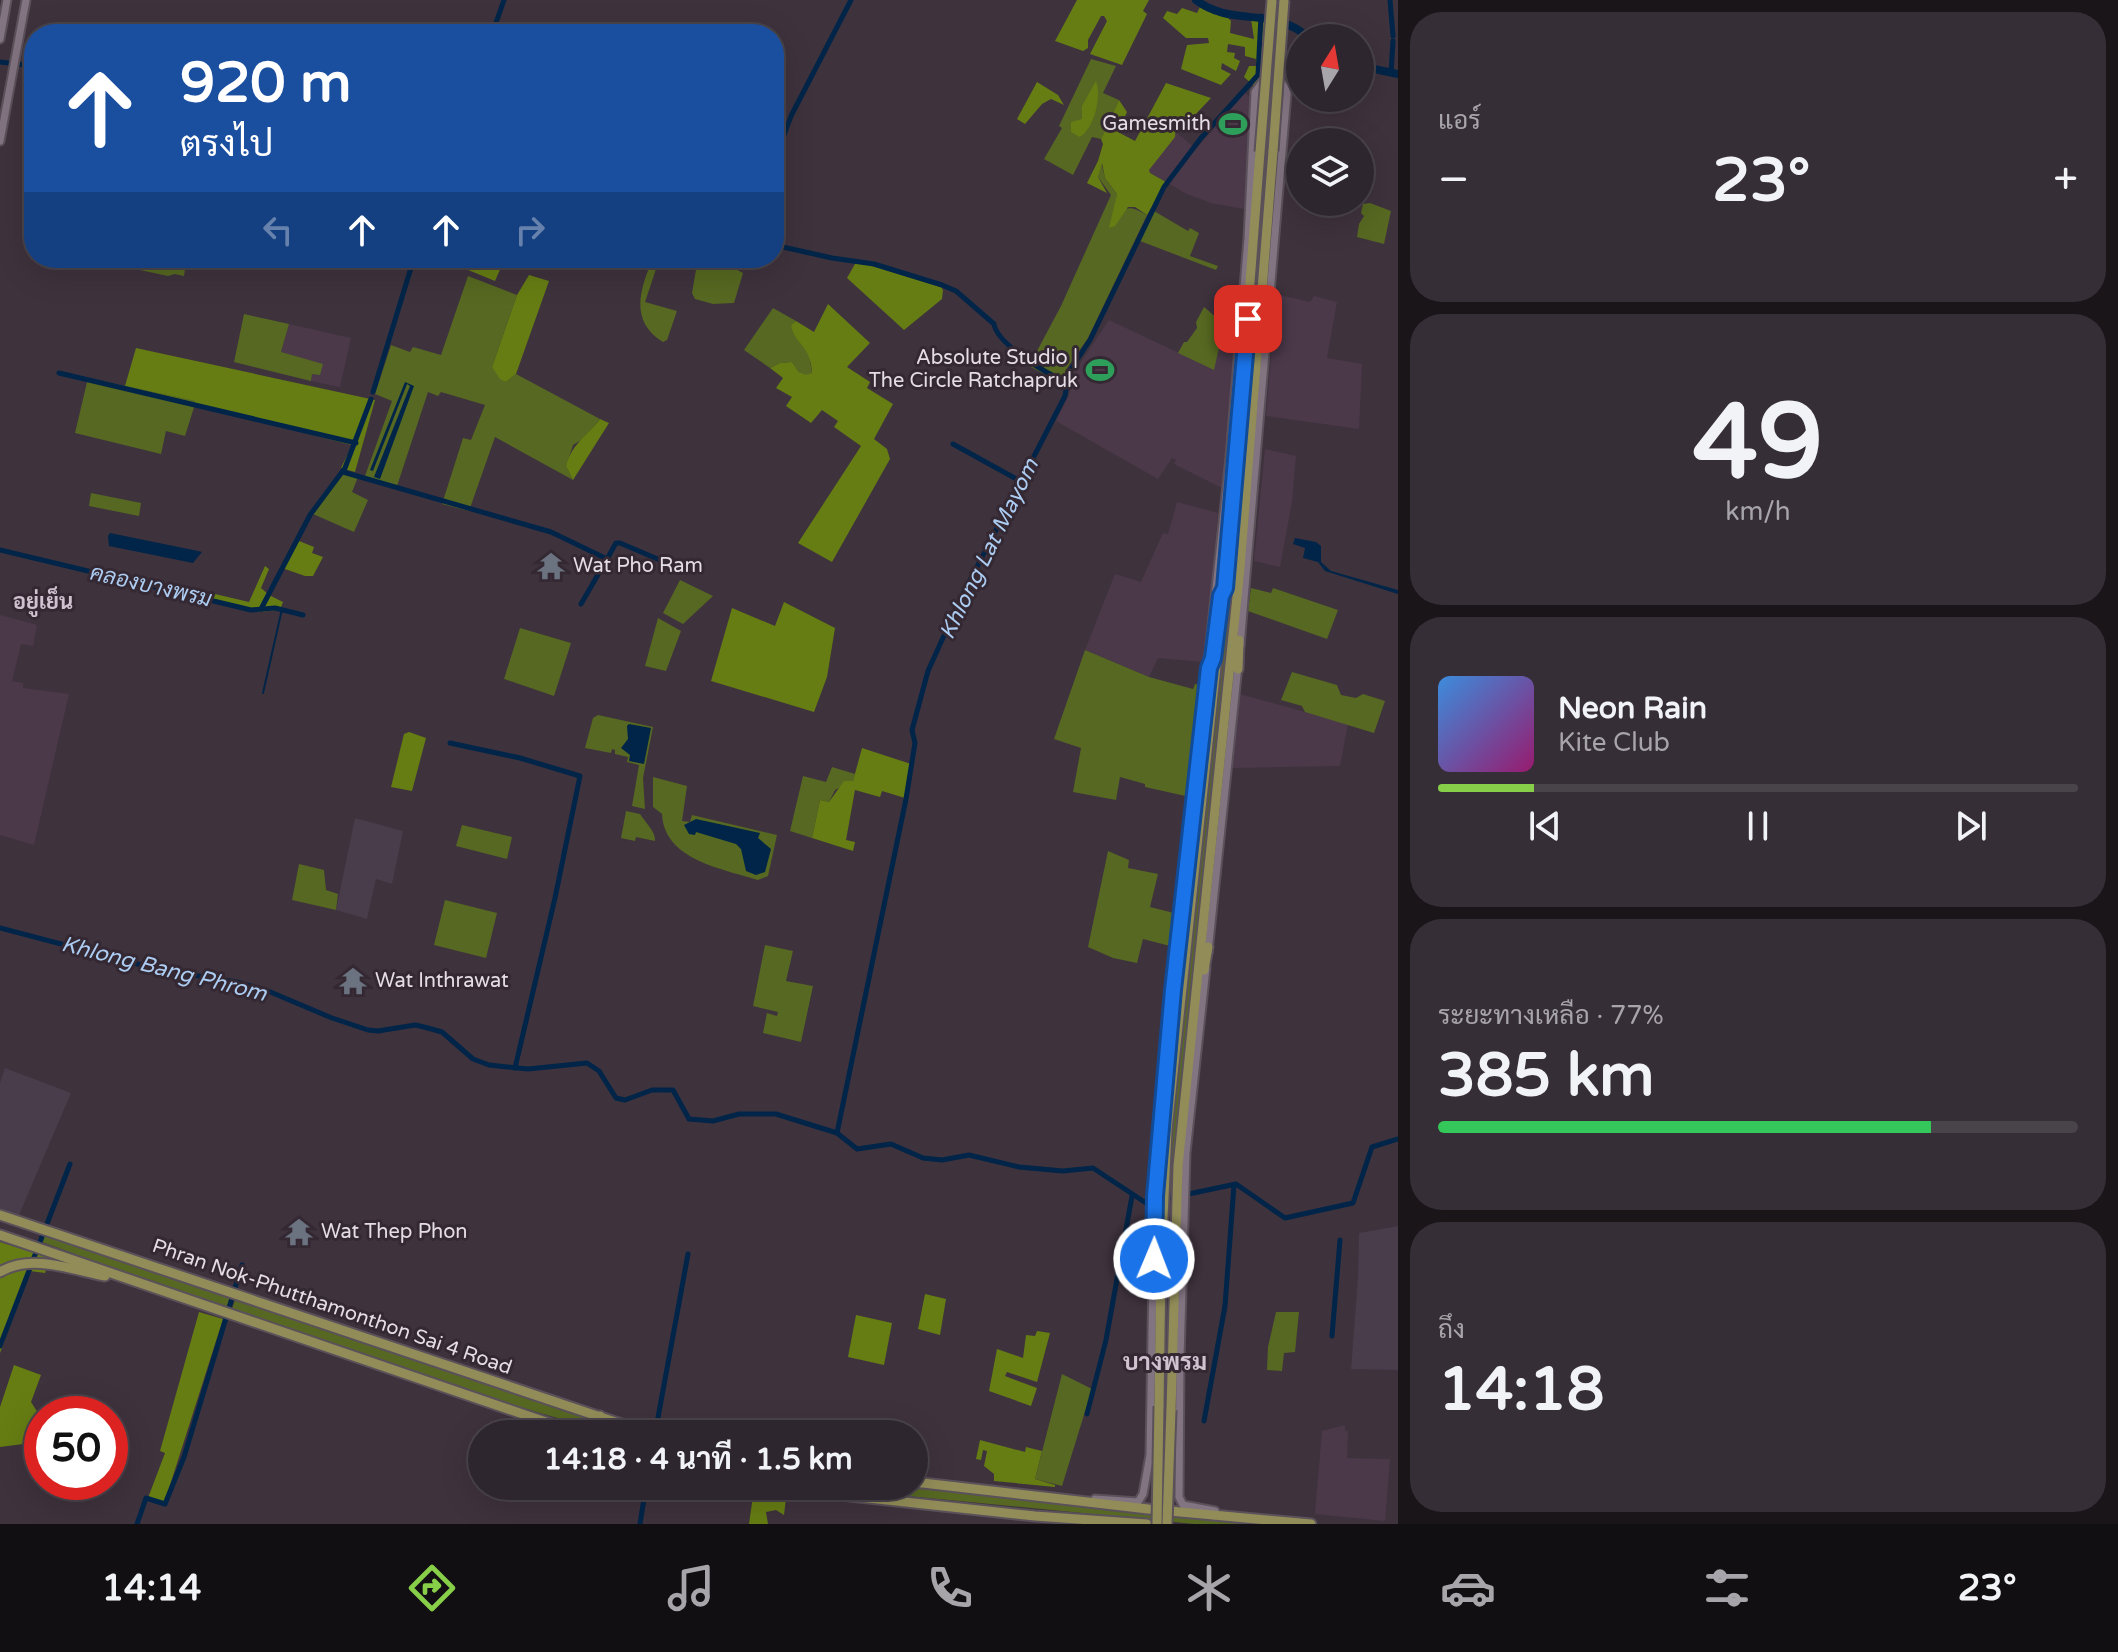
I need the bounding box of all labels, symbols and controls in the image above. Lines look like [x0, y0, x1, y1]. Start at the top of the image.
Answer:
north arrow [1286, 24, 1374, 112]
map controls [1286, 24, 1374, 216]
text: 920 m [180, 50, 351, 117]
icon: ahead [48, 56, 152, 160]
text: แอร์ [1438, 105, 1481, 136]
sports icon: Gamesmith [1218, 109, 1248, 139]
place label: Gamesmith [1102, 112, 1211, 136]
text: ตรงไป [180, 123, 273, 166]
button: layers [1286, 128, 1374, 216]
text: 23° [1712, 145, 1810, 217]
text: − [1438, 154, 1469, 207]
text: + [2053, 154, 2078, 207]
icon: left [256, 208, 300, 252]
icon: ahead [340, 208, 384, 252]
icon: ahead [424, 208, 468, 252]
icon: right [508, 208, 552, 252]
pin [1214, 285, 1282, 353]
icon: arrive [1226, 297, 1270, 341]
place label: Absolute Studio | The Circle Ratchapruk [869, 346, 1078, 393]
sports icon: Absolute Studio | The Circle Ratchapruk [1085, 355, 1115, 385]
text: 49 [1693, 381, 1823, 506]
water label: Khlong Lat Mayom [934, 454, 1044, 643]
text: km/h [1725, 496, 1791, 527]
temple icon: Wat Pho Ram [536, 551, 566, 581]
place label: Wat Pho Ram [573, 554, 703, 578]
water label: คลองบางพรม [88, 559, 215, 613]
district label: อยู่เย็น [13, 586, 73, 617]
text: Neon Rain [1558, 690, 1707, 727]
text: Kite Club [1558, 727, 1670, 758]
icon: previous [1523, 804, 1567, 848]
icon: pause [1736, 804, 1780, 848]
icon: next [1949, 804, 1993, 848]
water label: Khlong Bang Phrom [59, 931, 270, 1007]
temple icon: Wat Inthrawat [338, 966, 368, 996]
place label: Wat Inthrawat [375, 969, 509, 993]
text: ระยะทางเหลือ · 77% [1438, 1000, 1664, 1031]
text: 385 km [1438, 1040, 1654, 1112]
temple icon: Wat Thep Phon [284, 1217, 314, 1247]
position arrow [1112, 1217, 1196, 1301]
place label: Wat Thep Phon [321, 1220, 467, 1244]
street label: Phran Nok-Phutthamonthon Sai 4 Road [149, 1234, 515, 1380]
text: ถึง [1438, 1314, 1465, 1345]
district label: บางพรม [1123, 1348, 1207, 1377]
text: 14:18 [1438, 1354, 1604, 1426]
speed limit sign: 50 [24, 1396, 128, 1500]
text: 14:18 · 4 นาที · 1.5 km [544, 1441, 852, 1478]
icon: directions [404, 1560, 460, 1616]
icon: music [663, 1560, 719, 1616]
icon: phone [922, 1560, 978, 1616]
icon: climate [1181, 1560, 1237, 1616]
icon: car [1440, 1560, 1496, 1616]
icon: filters [1699, 1560, 1755, 1616]
text: 14:14 [101, 1567, 201, 1610]
text: 23° [1958, 1567, 2017, 1610]

